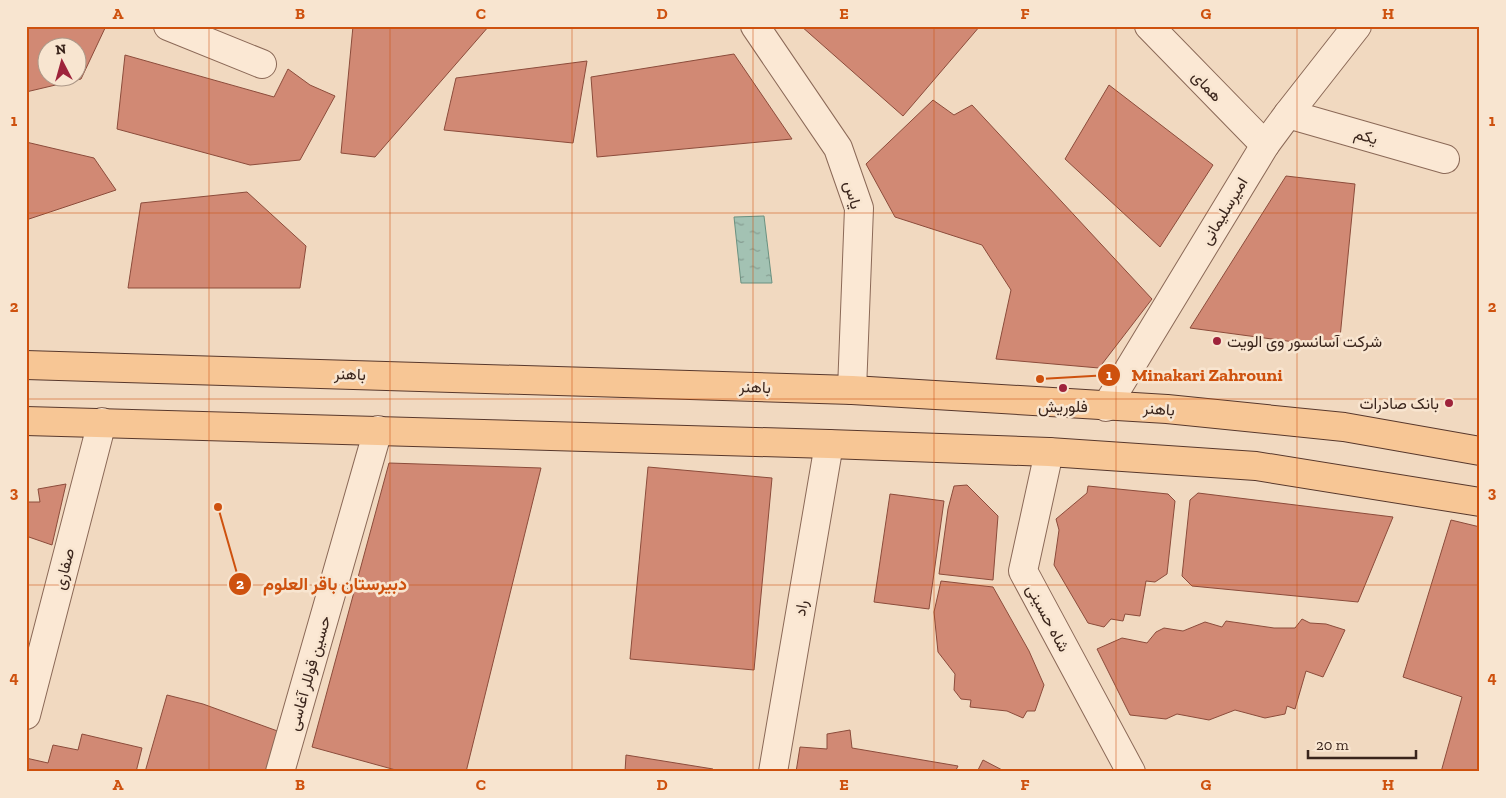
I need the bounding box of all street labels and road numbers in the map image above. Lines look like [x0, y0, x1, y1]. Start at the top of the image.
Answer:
street label: همای [1187, 67, 1226, 106]
street label: یکم [1352, 124, 1380, 149]
street label: امیرسلیمانی [1196, 174, 1252, 249]
street label: یاس [839, 179, 866, 211]
street label: باهنر [333, 364, 366, 385]
street label: باهنر [738, 377, 771, 398]
street label: باهنر [1142, 398, 1175, 421]
street label: صفاری [50, 546, 79, 592]
street label: شاه حسینی [1021, 581, 1074, 655]
street label: راد [790, 599, 813, 618]
street label: حسین قوللر آغاسی [283, 613, 336, 733]

